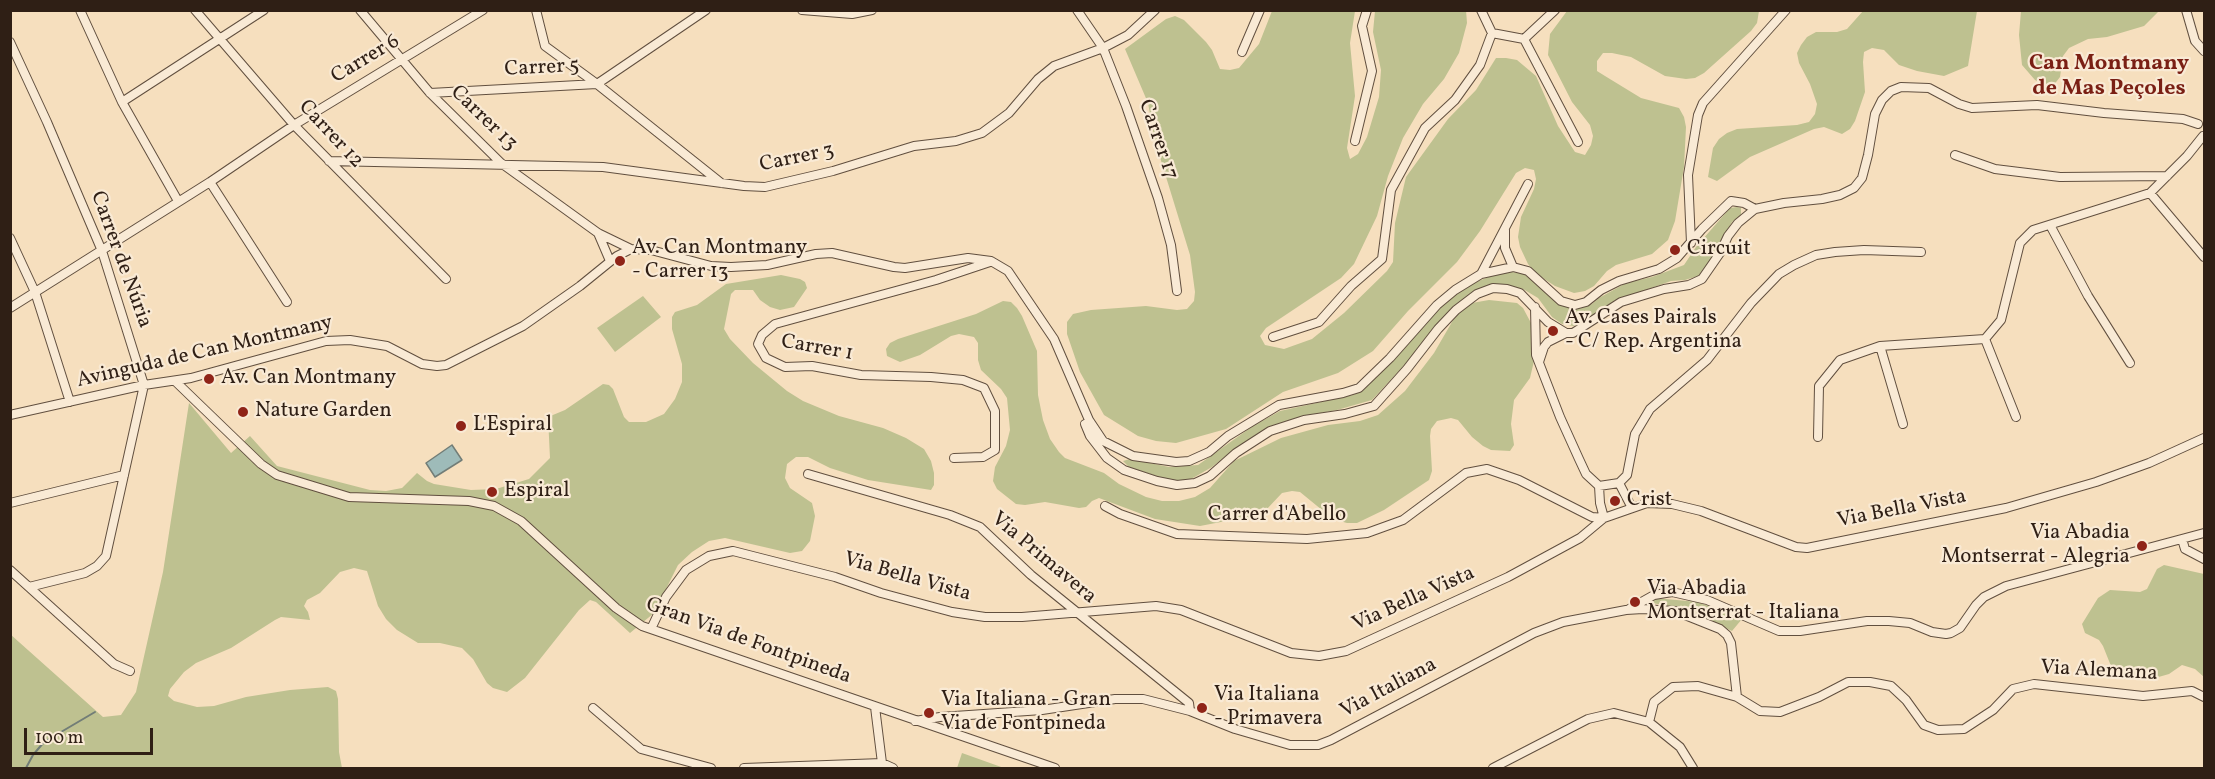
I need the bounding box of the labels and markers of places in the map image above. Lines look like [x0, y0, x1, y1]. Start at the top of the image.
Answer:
place label: Av. Can Montmany - Carrer 13 [632, 236, 807, 286]
place label: Circuit [1687, 237, 1751, 263]
marker: Circuit [1668, 243, 1682, 257]
marker: Av. Can Montmany - Carrer 13 [613, 254, 627, 268]
place label: Av. Cases Pairals - C/ Rep. Argentina [1565, 306, 1742, 356]
marker: Av. Cases Pairals - C/ Rep. Argentina [1546, 324, 1560, 338]
place label: Av. Can Montmany [221, 366, 396, 392]
marker: Av. Can Montmany [202, 372, 216, 386]
place label: Nature Garden [255, 399, 392, 425]
marker: Nature Garden [236, 405, 250, 419]
place label: L'Espiral [473, 413, 552, 439]
marker: L'Espiral [454, 419, 468, 433]
place label: Espiral [504, 479, 569, 505]
marker: Espiral [485, 485, 499, 499]
place label: Crist [1627, 488, 1672, 514]
marker: Crist [1608, 494, 1622, 508]
place label: Via Abadia Montserrat - Alegria [1941, 521, 2130, 571]
marker: Via Abadia Montserrat - Alegria [2135, 539, 2149, 553]
place label: Via Abadia Montserrat - Italiana [1647, 577, 1840, 627]
marker: Via Abadia Montserrat - Italiana [1628, 595, 1642, 609]
place label: Via Italiana - Primavera [1214, 683, 1323, 733]
place label: Via Italiana - Gran Via de Fontpineda [941, 688, 1111, 738]
marker: Via Italiana - Primavera [1195, 701, 1209, 715]
marker: Via Italiana - Gran Via de Fontpineda [922, 706, 936, 720]

